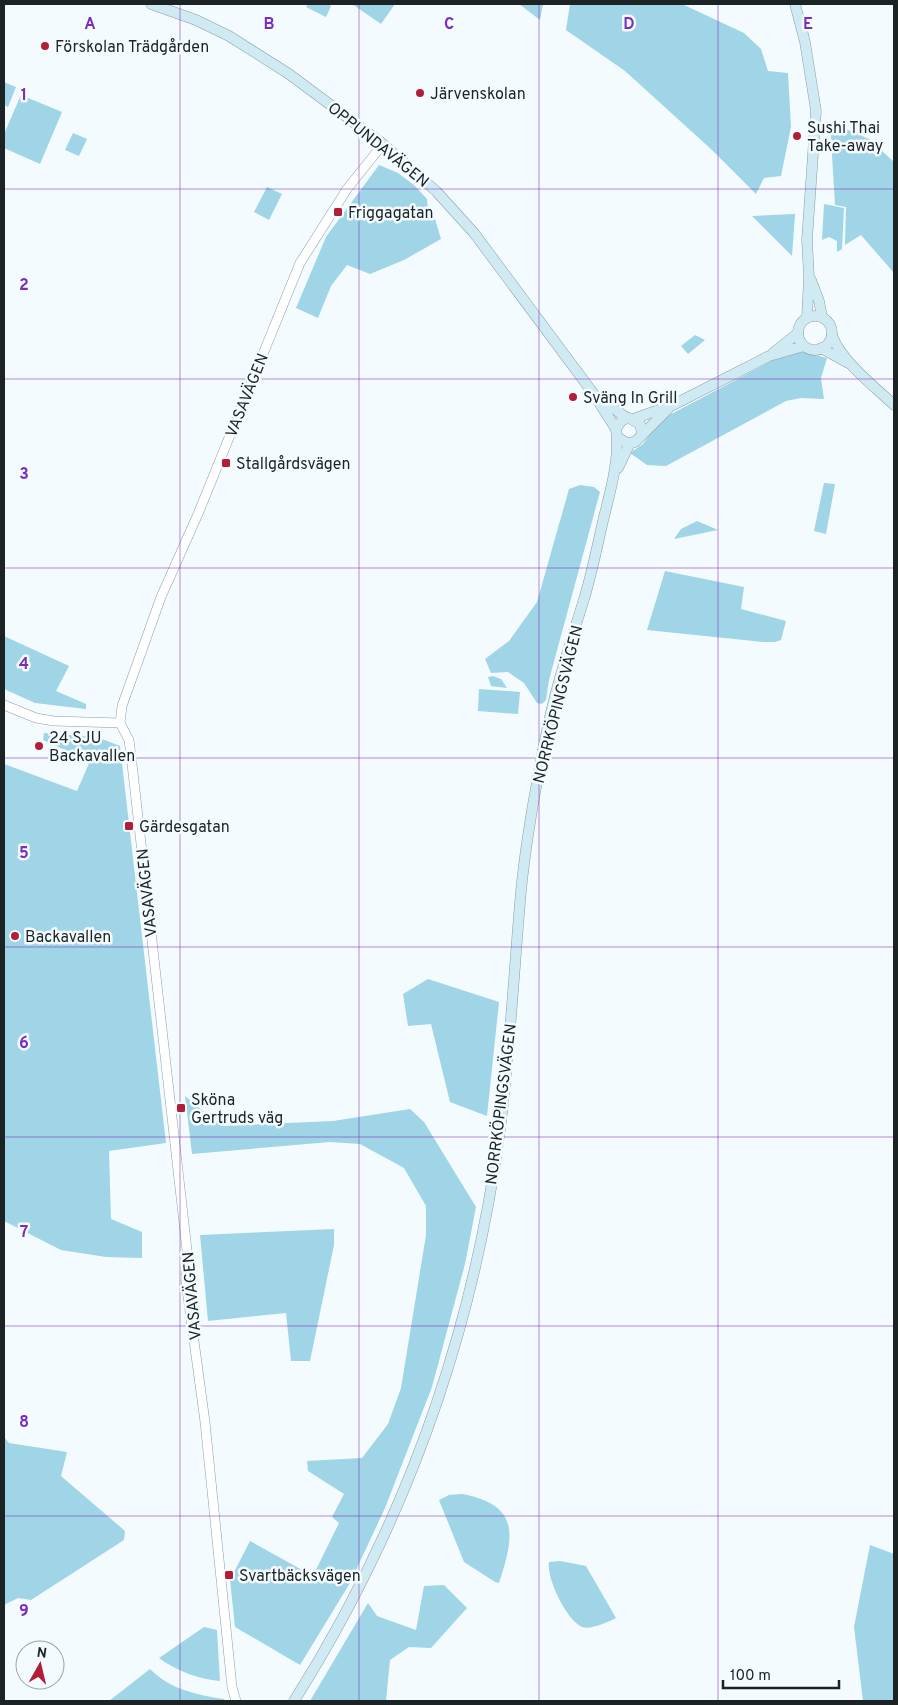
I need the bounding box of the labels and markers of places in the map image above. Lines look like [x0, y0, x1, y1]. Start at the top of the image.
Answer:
place label: Förskolan Trädgården [55, 38, 209, 58]
marker: Förskolan Trädgården [39, 40, 51, 52]
place label: Järvenskolan [430, 85, 526, 105]
marker: Järvenskolan [414, 87, 426, 99]
place label: Sushi Thai Take-away [807, 119, 883, 157]
marker: Sushi Thai Take-away [791, 130, 803, 142]
place label: Friggagatan [348, 204, 434, 224]
marker: Friggagatan [332, 206, 344, 218]
place label: Sväng In Grill [583, 389, 677, 409]
marker: Sväng In Grill [567, 391, 579, 403]
place label: Stallgårdsvägen [236, 455, 351, 475]
marker: Stallgårdsvägen [220, 457, 232, 469]
place label: 24 SJU Backavallen [49, 729, 135, 767]
marker: 24 SJU Backavallen [33, 740, 45, 752]
place label: Gärdesgatan [139, 818, 230, 838]
marker: Gärdesgatan [123, 820, 135, 832]
place label: Backavallen [25, 928, 111, 948]
marker: Backavallen [9, 930, 21, 942]
place label: Sköna Gertruds väg [191, 1091, 283, 1129]
marker: Sköna Gertruds väg [175, 1102, 187, 1114]
place label: Svartbäcksvägen [239, 1567, 361, 1587]
marker: Svartbäcksvägen [223, 1569, 235, 1581]

